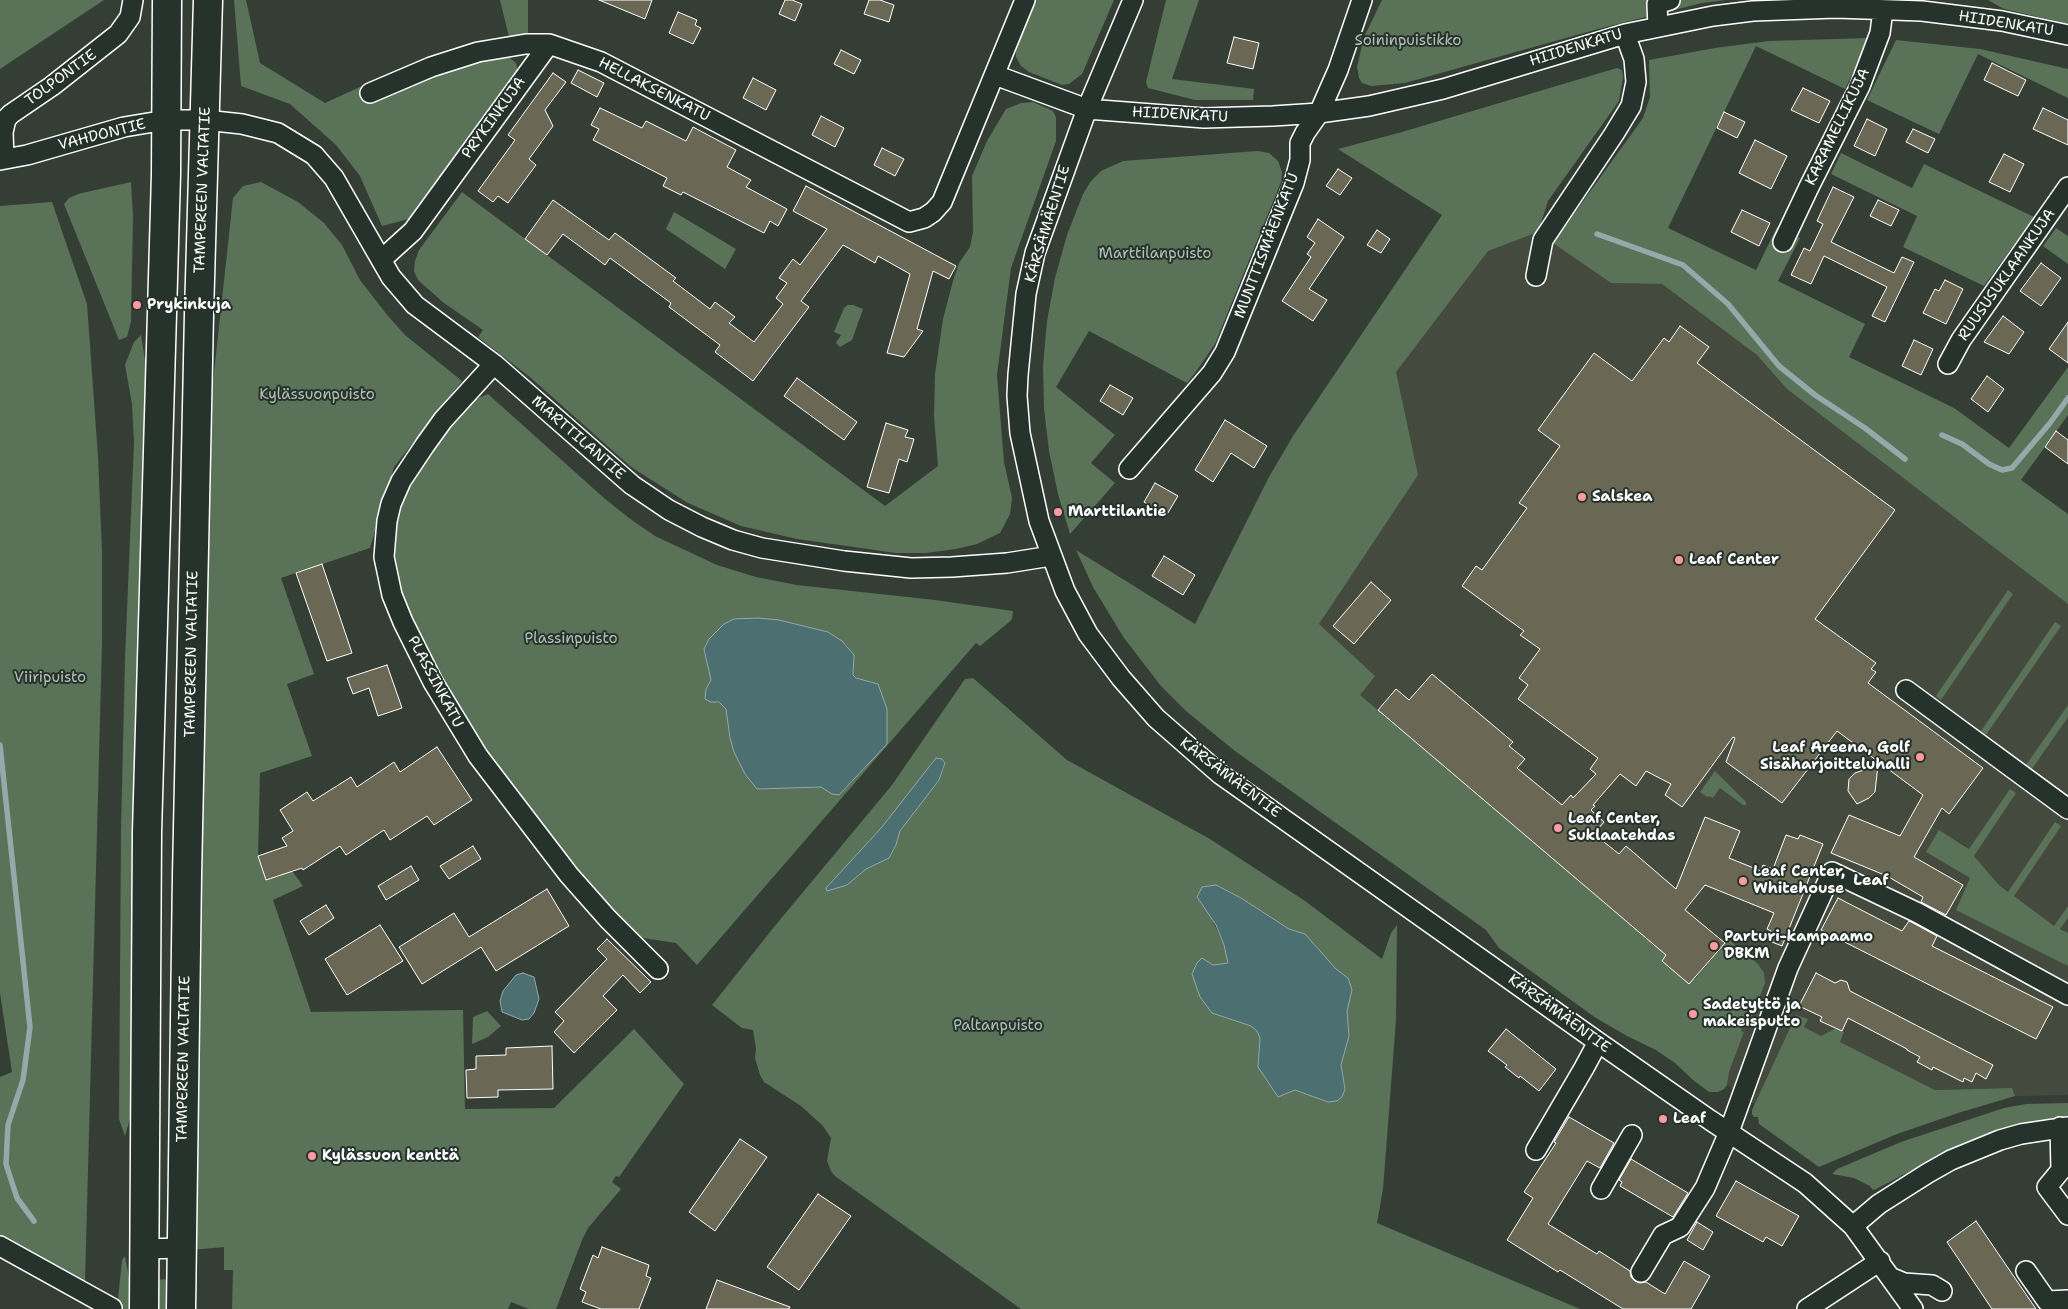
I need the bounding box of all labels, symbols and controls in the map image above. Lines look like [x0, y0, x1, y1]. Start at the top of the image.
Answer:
street label: HIIDENKATU [1957, 8, 2055, 40]
street label: HIIDENKATU [1527, 25, 1625, 71]
park label: Soininpuistikko [1355, 32, 1461, 50]
street label: TOLPONTIE [22, 46, 100, 110]
street label: HELLAKSENKATU [595, 54, 713, 126]
street label: KARAMELLIKUJA [1802, 66, 1874, 188]
street label: PRYKINKUJA [458, 74, 530, 162]
street label: HIIDENKATU [1132, 103, 1228, 127]
street label: TAMPEREEN VALTATIE [191, 106, 215, 274]
street label: VAHDONTIE [56, 115, 148, 155]
street label: KÄRSÄMÄENTIE [1022, 163, 1074, 285]
street label: MUNTTISMÄENKATU [1231, 171, 1303, 321]
street label: RUUSUSUKLAANKUJA [1955, 206, 2059, 344]
park label: Marttilanpuisto [1099, 245, 1211, 263]
place label: Prykinkuja [147, 296, 231, 314]
marker: Prykinkuja [131, 299, 143, 311]
park label: Kylässuonpuisto [259, 386, 375, 404]
street label: MARTTILANTIE [527, 392, 629, 484]
place label: Salskea [1592, 488, 1652, 506]
marker: Salskea [1576, 491, 1588, 503]
place label: Marttilantie [1068, 503, 1167, 521]
marker: Marttilantie [1052, 506, 1064, 518]
place label: Leaf Center [1689, 551, 1779, 569]
marker: Leaf Center [1673, 554, 1685, 566]
street label: TAMPEREEN VALTATIE [182, 570, 202, 738]
park label: Plassinpuisto [524, 630, 618, 648]
street label: PLASSINKATU [403, 633, 467, 731]
park label: Viiripuisto [14, 669, 86, 687]
street label: KÄRSÄMÄENTIE [1176, 734, 1284, 822]
place label: Leaf Areena, Golf Sisäharjoitteluhalli [1760, 739, 1910, 774]
marker: Leaf Areena, Golf Sisäharjoitteluhalli [1914, 751, 1926, 763]
place label: Leaf Center, Suklaatehdas [1568, 810, 1675, 845]
marker: Leaf Center, Suklaatehdas [1552, 822, 1564, 834]
place label: Leaf Center, Whitehouse [1753, 863, 1845, 898]
district label: Leaf [1853, 871, 1889, 891]
marker: Leaf Center, Whitehouse [1737, 875, 1749, 887]
place label: Parturi-kampaamo DBKM [1724, 928, 1873, 963]
marker: Parturi-kampaamo DBKM [1708, 940, 1720, 952]
street label: KÄRSÄMÄENTIE [1504, 971, 1614, 1057]
street label: TAMPEREEN VALTATIE [174, 975, 194, 1143]
place label: Sadetyttö ja makeisputto [1703, 996, 1801, 1031]
marker: Sadetyttö ja makeisputto [1687, 1008, 1699, 1020]
park label: Paltanpuisto [953, 1017, 1043, 1035]
place label: Leaf [1673, 1110, 1706, 1128]
marker: Leaf [1657, 1113, 1669, 1125]
place label: Kylässuon kenttä [322, 1147, 459, 1165]
marker: Kylässuon kenttä [306, 1150, 318, 1162]

